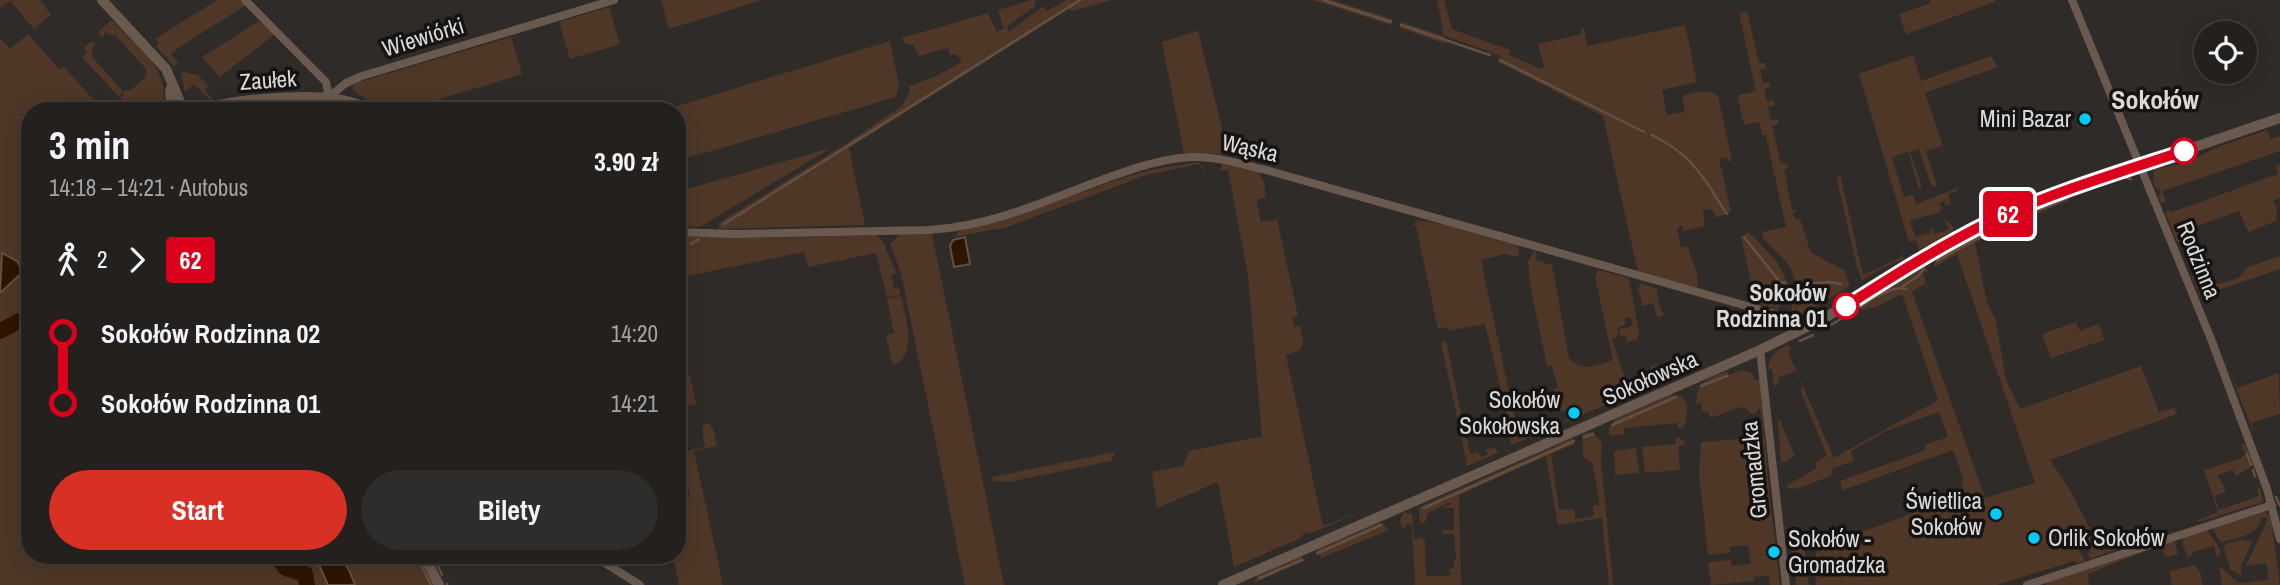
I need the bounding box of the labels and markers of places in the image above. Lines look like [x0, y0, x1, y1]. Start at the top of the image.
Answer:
place label: Mini Bazar [1980, 103, 2072, 134]
marker: Mini Bazar [2077, 111, 2093, 127]
unlabelled marker [2171, 138, 2197, 164]
place label: Sokołów Rodzinna 01 [1716, 277, 1828, 334]
marker: Sokołów Rodzinna 01 [1833, 293, 1859, 319]
place label: Sokołów Sokołowska [1459, 384, 1560, 441]
marker: Sokołów Sokołowska [1566, 405, 1582, 421]
place label: Świetlica Sokołów [1905, 485, 1983, 542]
marker: Świetlica Sokołów [1988, 506, 2004, 522]
place label: Orlik Sokołów [2048, 522, 2165, 553]
place label: Sokołów - Gromadzka [1788, 523, 1886, 580]
marker: Orlik Sokołów [2026, 530, 2042, 546]
marker: Sokołów - Gromadzka [1766, 544, 1782, 560]

